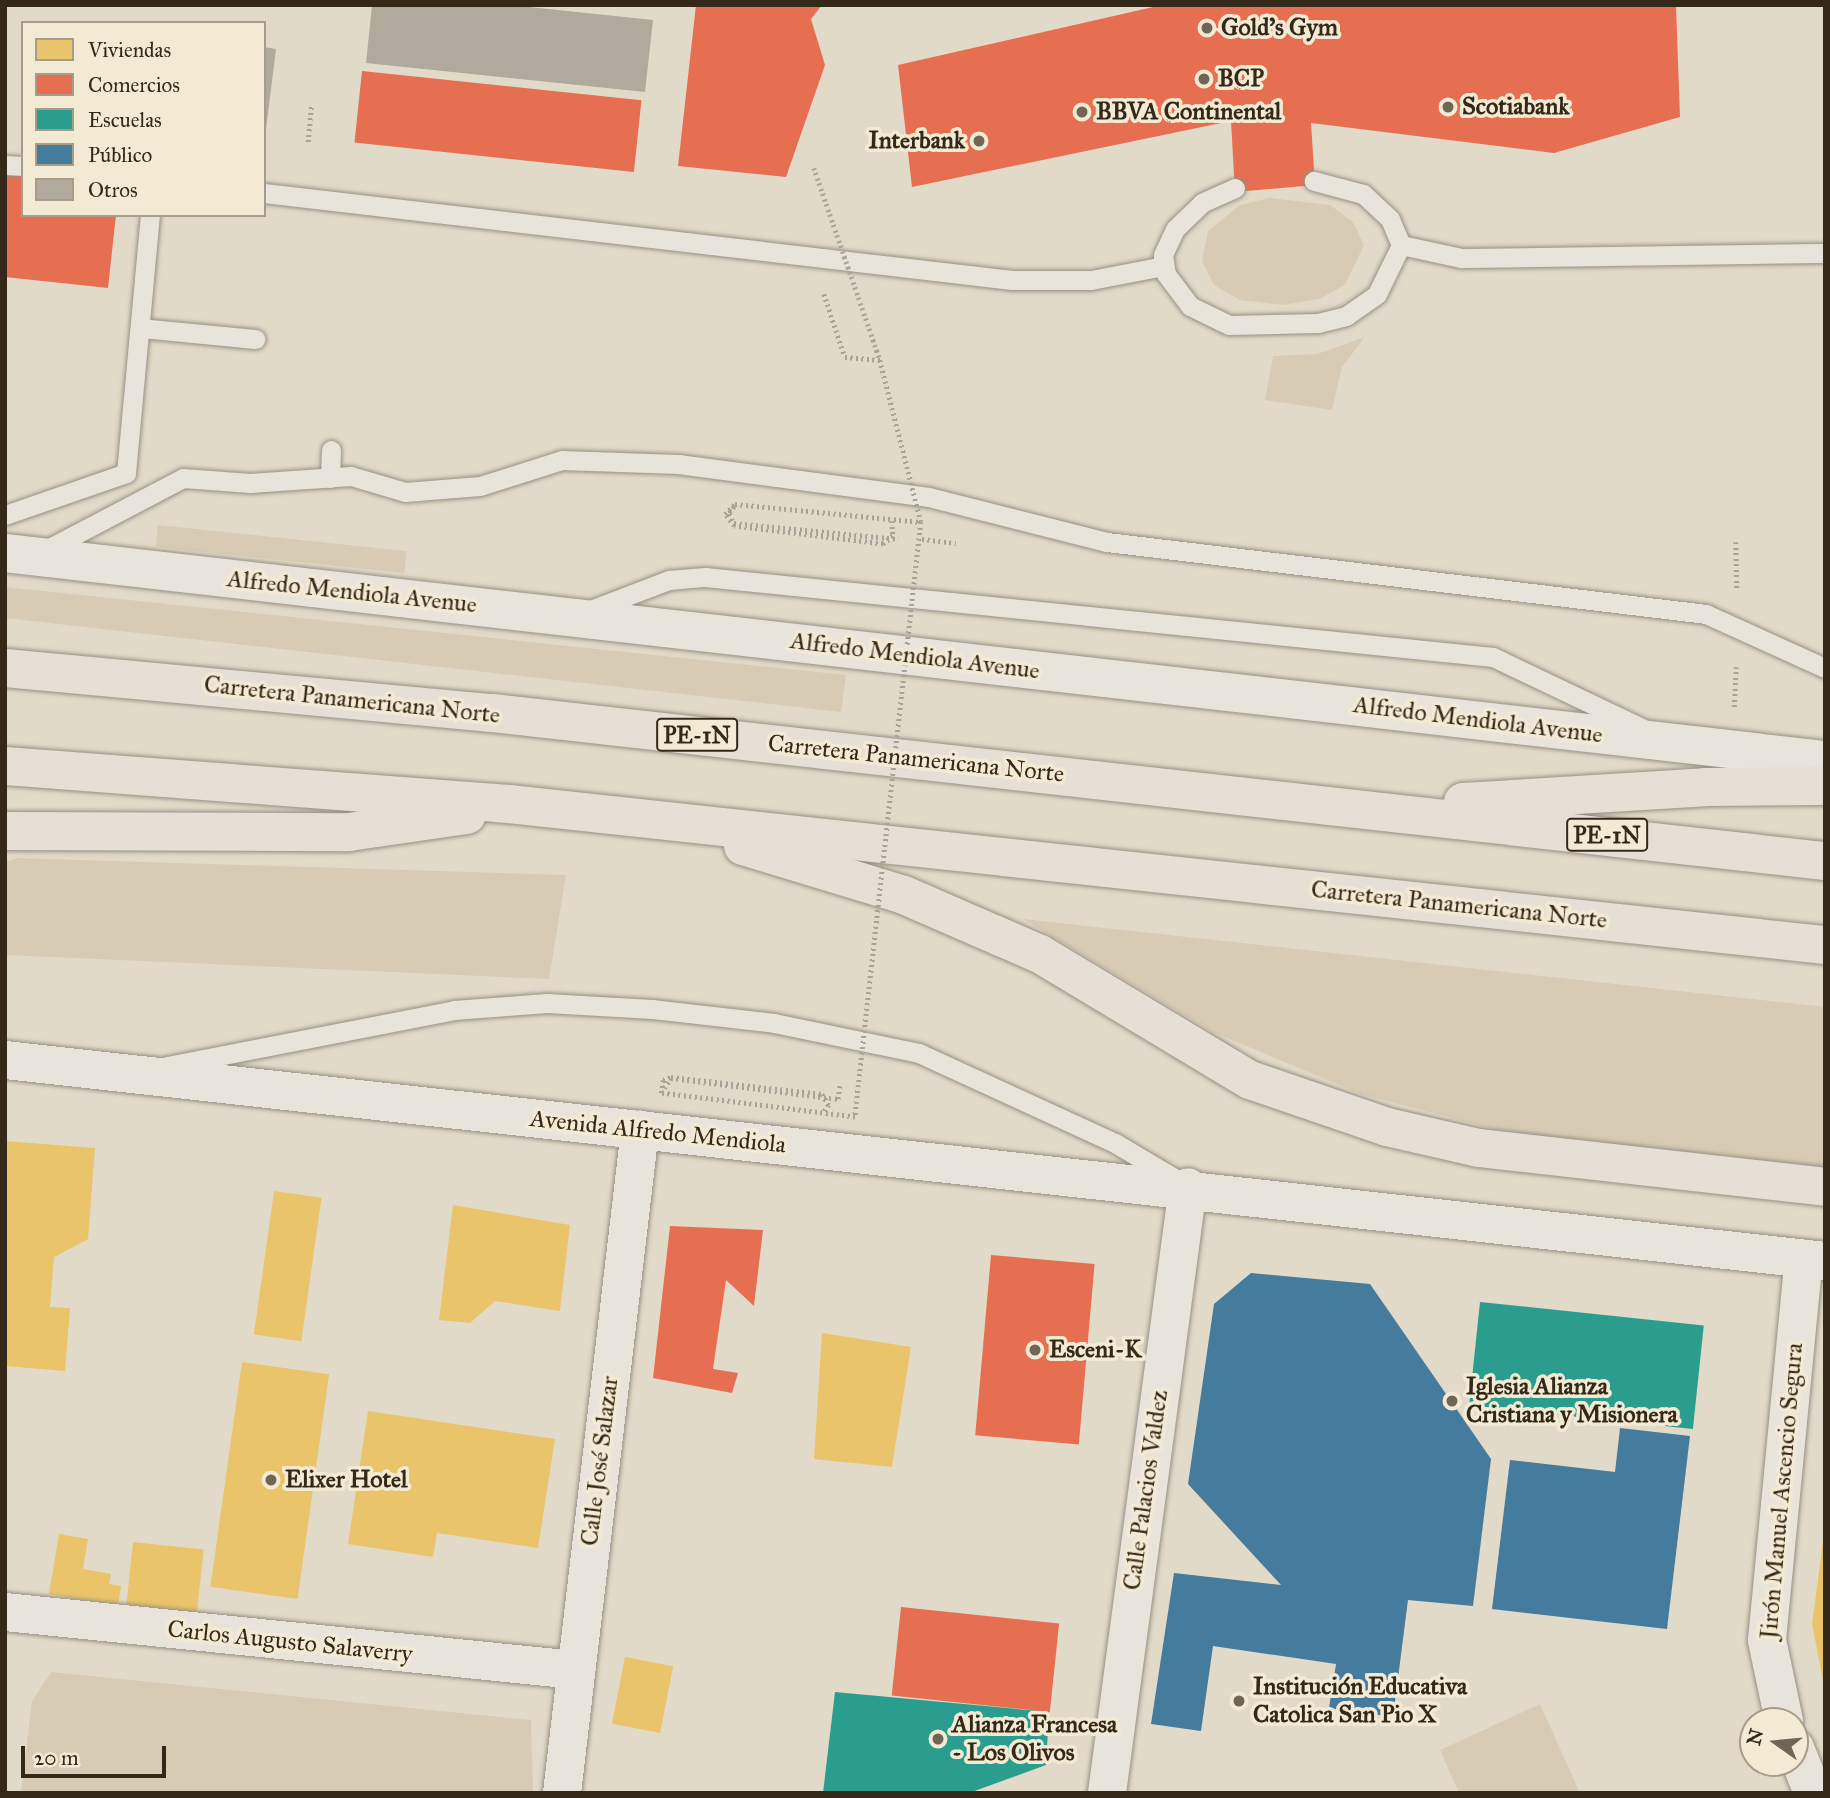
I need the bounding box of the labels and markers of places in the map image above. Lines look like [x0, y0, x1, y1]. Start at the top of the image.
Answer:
place label: Gold's Gym [1221, 14, 1338, 42]
marker: Gold's Gym [1199, 20, 1215, 36]
place label: BCP [1218, 65, 1264, 93]
marker: BCP [1196, 71, 1212, 87]
place label: Scotiabank [1462, 93, 1569, 121]
place label: BBVA Continental [1096, 98, 1281, 126]
marker: Scotiabank [1440, 99, 1456, 115]
marker: BBVA Continental [1074, 104, 1090, 120]
place label: Interbank [868, 127, 965, 155]
marker: Interbank [971, 133, 987, 149]
place label: Esceni-K [1049, 1336, 1142, 1364]
marker: Esceni-K [1027, 1342, 1043, 1358]
place label: Iglesia Alianza Cristiana y Misionera [1466, 1373, 1678, 1429]
marker: Iglesia Alianza Cristiana y Misionera [1444, 1393, 1460, 1409]
place label: Elixer Hotel [285, 1466, 408, 1494]
marker: Elixer Hotel [263, 1472, 279, 1488]
place label: Institución Educativa Catolica San Pio X [1253, 1673, 1467, 1729]
marker: Institución Educativa Catolica San Pio X [1231, 1693, 1247, 1709]
place label: Alianza Francesa - Los Olivos [952, 1711, 1117, 1767]
marker: Alianza Francesa - Los Olivos [930, 1731, 946, 1747]

